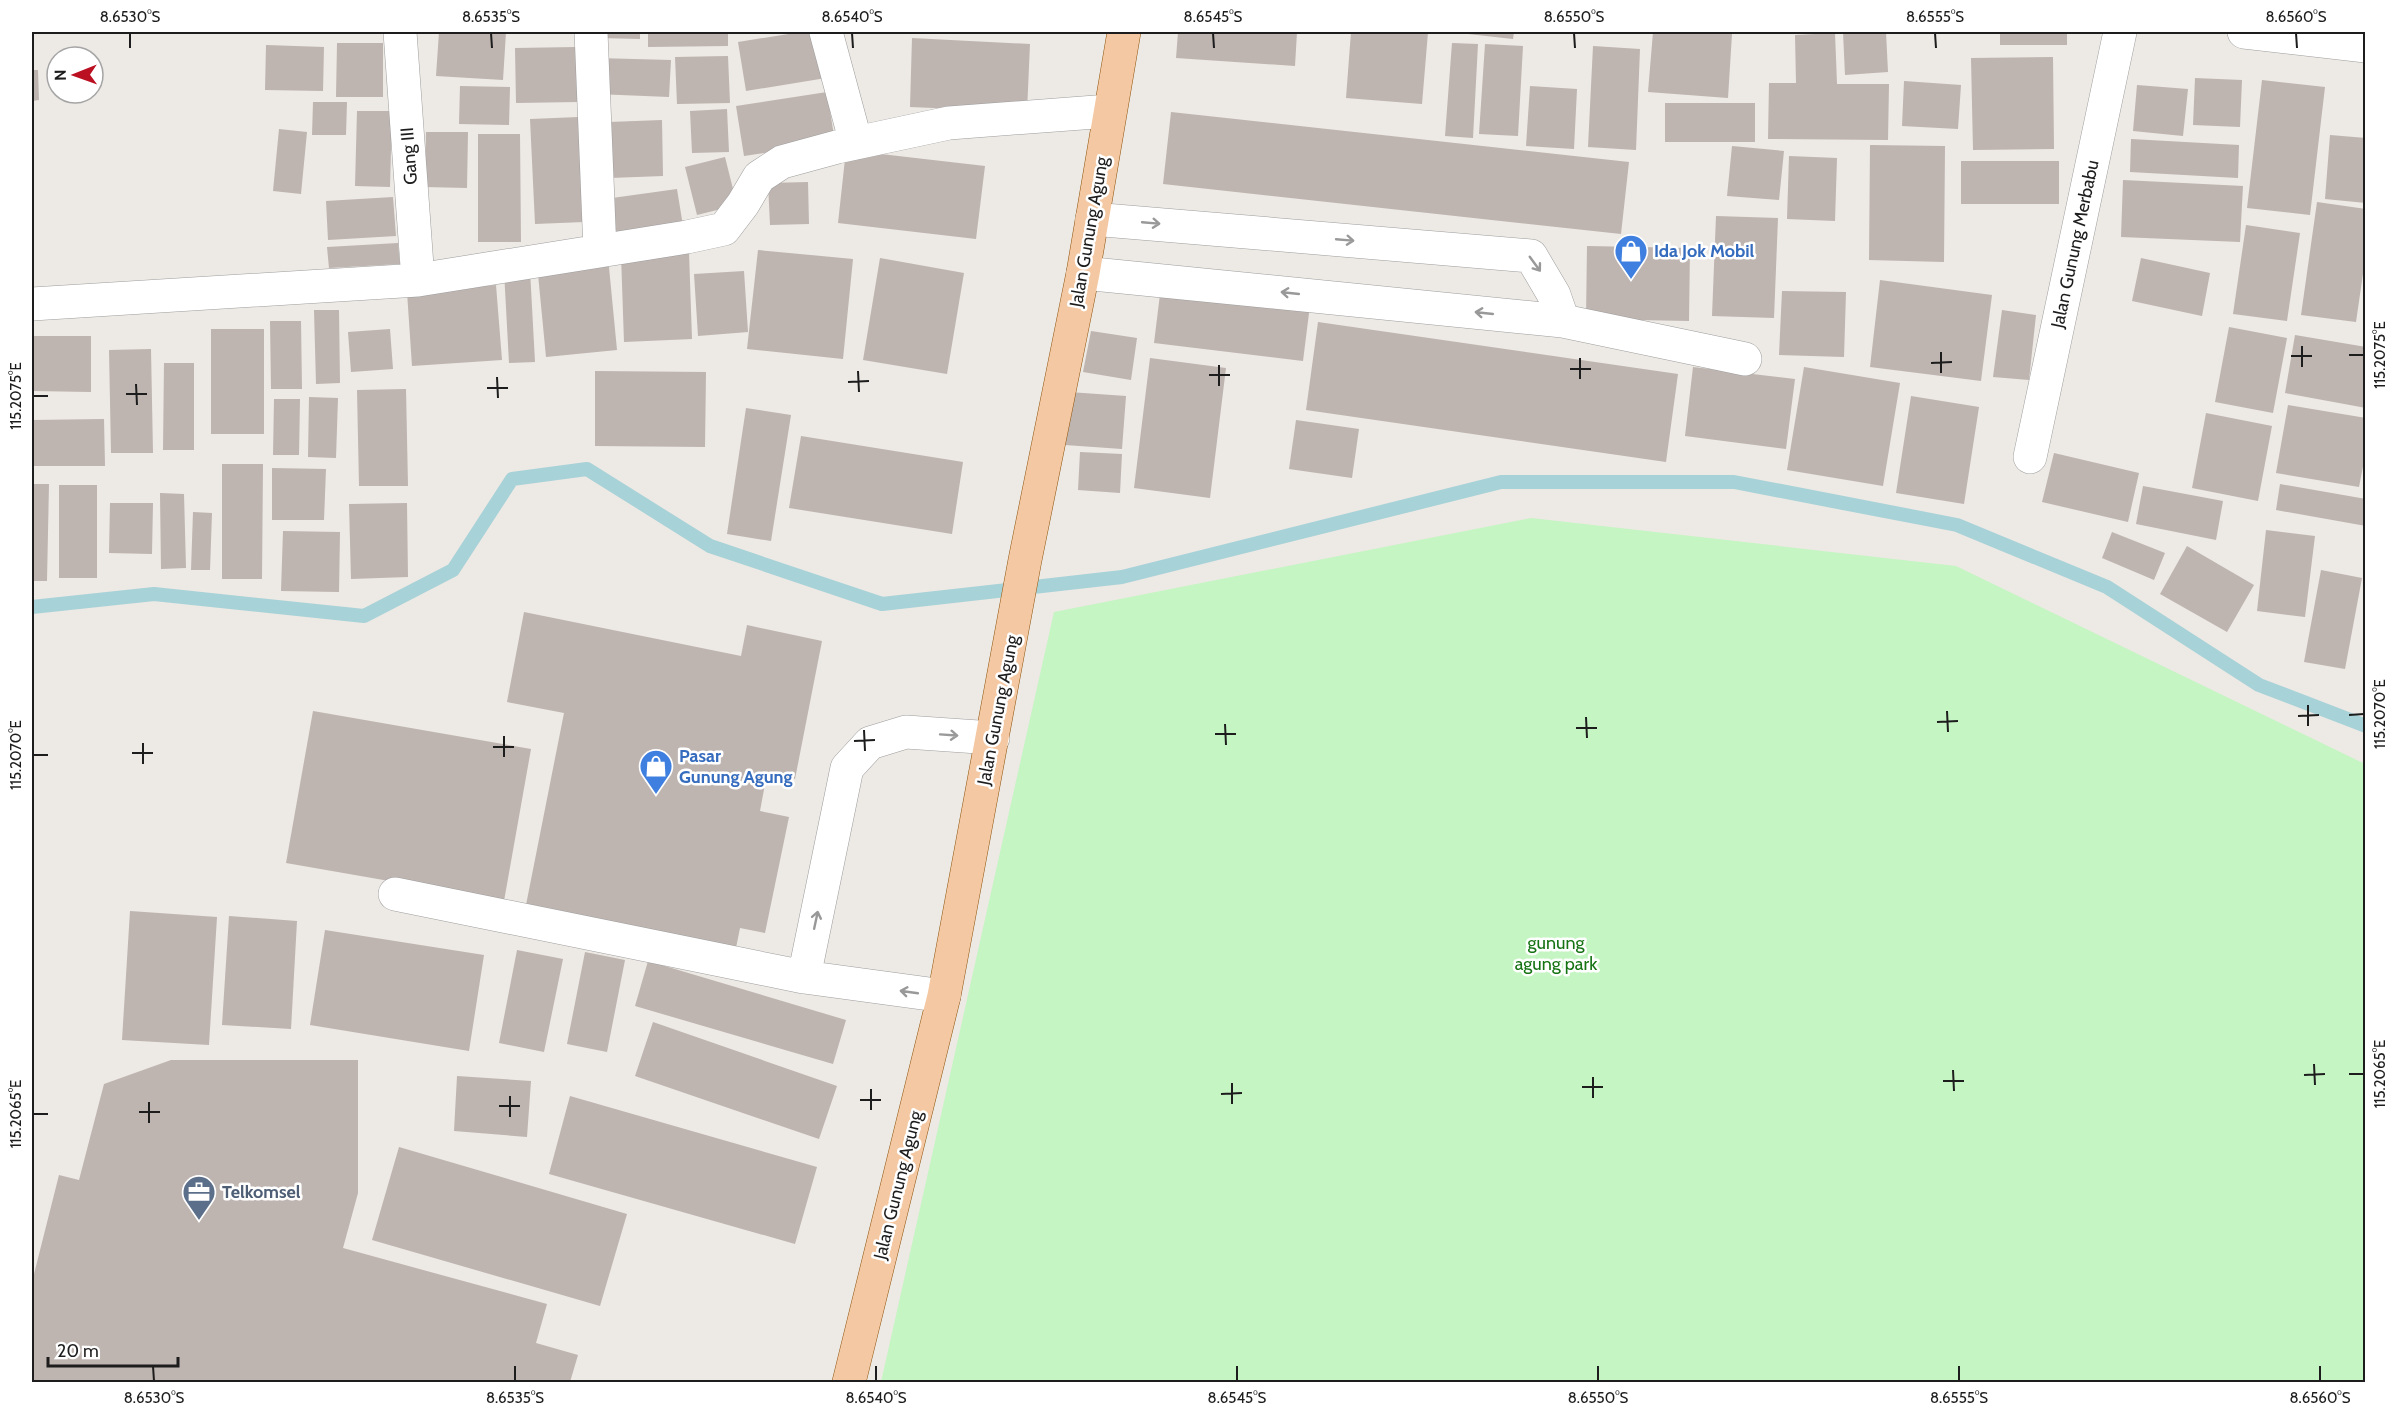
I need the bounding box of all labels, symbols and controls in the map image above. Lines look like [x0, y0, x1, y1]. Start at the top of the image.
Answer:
text: 8.6530°S [100, 8, 161, 26]
text: 8.6535°S [462, 8, 520, 26]
text: 8.6540°S [821, 8, 883, 26]
text: 8.6545°S [1184, 8, 1243, 26]
text: 8.6550°S [1544, 8, 1605, 26]
text: 8.6555°S [1906, 8, 1964, 26]
text: 8.6560°S [2266, 8, 2327, 26]
north arrow [45, 45, 105, 105]
text: N [51, 69, 70, 81]
street label: Gang III [396, 127, 422, 185]
street label: Jalan Gunung Agung [1065, 154, 1113, 310]
street label: Jalan Gunung Merbabu [2046, 158, 2104, 331]
one-way arrow [1140, 218, 1160, 229]
shop icon: Ida Jok Mobil [1613, 233, 1649, 280]
one-way arrow [1334, 234, 1354, 245]
place label: Ida Jok Mobil [1654, 240, 1755, 262]
one-way arrow [1528, 256, 1541, 272]
one-way arrow [1281, 287, 1301, 298]
one-way arrow [1475, 307, 1495, 318]
text: 115.2075°E [2371, 321, 2389, 389]
text: 115.2075°E [7, 362, 25, 430]
street label: Jalan Gunung Agung [972, 632, 1024, 788]
text: 115.2070°E [2371, 679, 2389, 749]
text: 115.2070°E [7, 720, 25, 790]
one-way arrow [939, 729, 959, 740]
place label: Pasar Gunung Agung [679, 745, 793, 788]
shop icon: Pasar Gunung Agung [638, 748, 674, 795]
one-way arrow [811, 911, 822, 930]
park label: gunung agung park [1515, 932, 1598, 975]
one-way arrow [899, 986, 919, 997]
text: 115.2065°E [2371, 1040, 2389, 1108]
text: 115.2065°E [7, 1080, 25, 1148]
street label: Jalan Gunung Agung [869, 1107, 927, 1263]
office icon: Telkomsel [181, 1174, 217, 1221]
place label: Telkomsel [222, 1181, 301, 1203]
scale bar [48, 1330, 178, 1368]
text: 20 m [57, 1340, 99, 1362]
text: 8.6530°S [124, 1389, 185, 1407]
text: 8.6535°S [486, 1389, 544, 1407]
text: 8.6540°S [845, 1389, 907, 1407]
text: 8.6545°S [1208, 1389, 1267, 1407]
text: 8.6550°S [1568, 1389, 1629, 1407]
text: 8.6555°S [1930, 1389, 1988, 1407]
text: 8.6560°S [2290, 1389, 2351, 1407]

